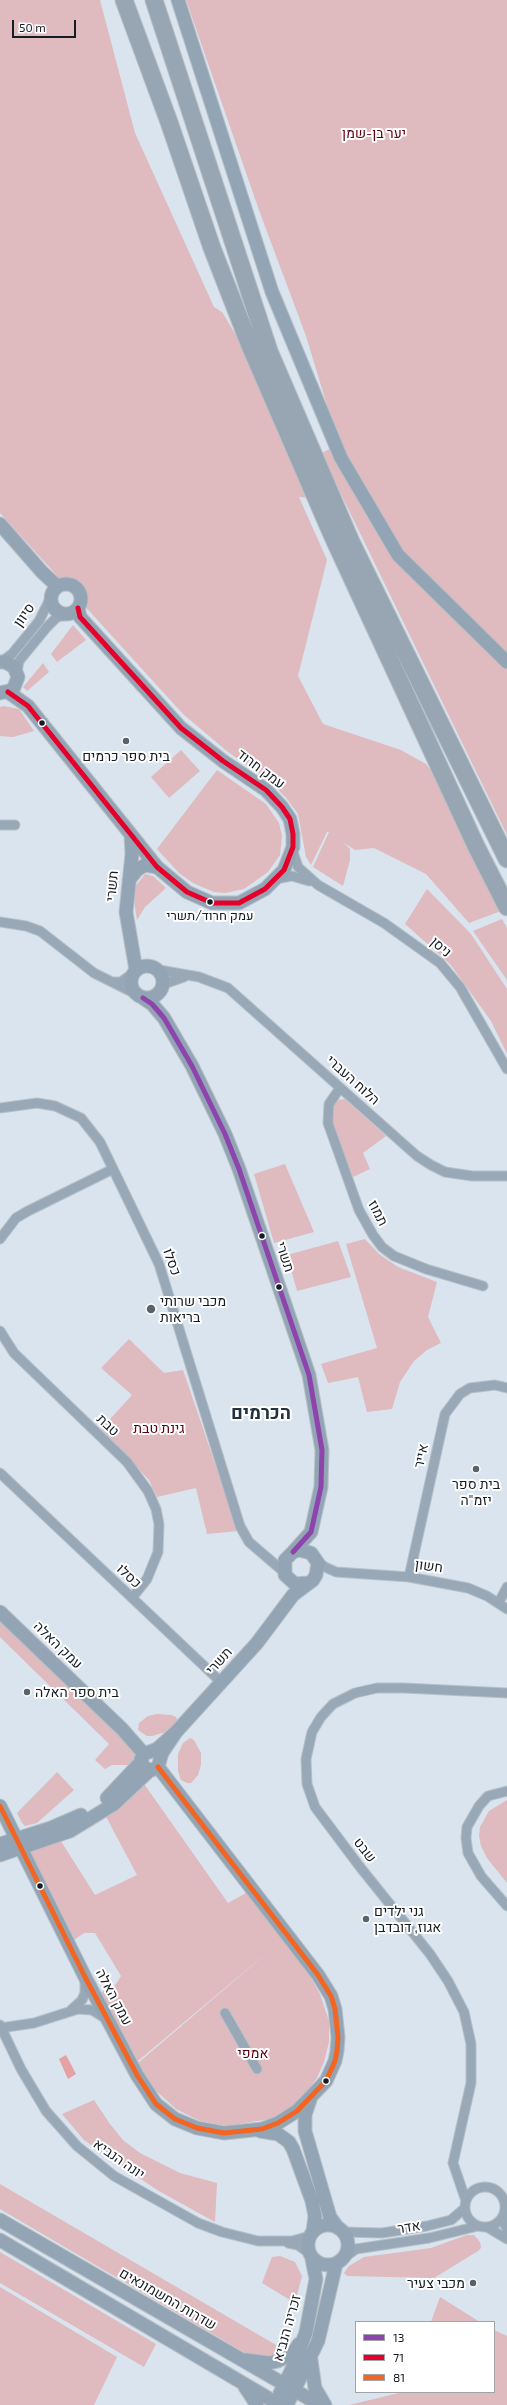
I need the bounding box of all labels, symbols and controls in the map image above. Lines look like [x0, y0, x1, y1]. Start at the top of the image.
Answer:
scale bar [14, 12, 78, 38]
text: 50 m [19, 20, 46, 34]
park label: יער בן-שמן [342, 125, 406, 141]
street label: סיוון [10, 600, 38, 630]
unlabelled marker [37, 718, 47, 728]
marker: בית ספר כרמים [121, 736, 131, 746]
street label: עמק חרוד [234, 746, 288, 792]
place label: בית ספר כרמים [82, 748, 170, 764]
street label: תשרי [102, 870, 122, 902]
marker: עמק חרוד/תשרי [205, 897, 215, 907]
place label: עמק חרוד/תשרי [166, 908, 254, 924]
street label: ניסן [427, 933, 455, 961]
street label: הלוח העברי [323, 1052, 383, 1108]
street label: תמוז [364, 1197, 392, 1229]
unlabelled marker [257, 1231, 267, 1241]
street label: תשרי [272, 1240, 298, 1274]
street label: כסלו [159, 1246, 185, 1278]
unlabelled marker [274, 1282, 284, 1292]
place label: מכבי שרותי בריאות [160, 1293, 226, 1326]
marker: מכבי שרותי בריאות [145, 1303, 157, 1315]
district label: הכרמים [231, 1402, 291, 1424]
street label: טבת [93, 1410, 123, 1440]
park label: גינת טבת [133, 1420, 185, 1436]
street label: אייר [410, 1442, 432, 1470]
marker: בית ספר יזמ"ה [471, 1464, 481, 1474]
place label: בית ספר יזמ"ה [452, 1476, 500, 1508]
street label: חשון [414, 1556, 444, 1576]
street label: כסלו [113, 1560, 145, 1592]
street label: עמק האלה [30, 1618, 86, 1672]
street label: תשרי [202, 1644, 236, 1678]
place label: בית ספר האלה [35, 1684, 119, 1700]
marker: בית ספר האלה [22, 1687, 32, 1697]
street label: שבט [350, 1834, 380, 1866]
unlabelled marker [35, 1881, 45, 1891]
place label: גני ילדים אגוז, דובדבן [374, 1903, 441, 1936]
marker: גני ילדים אגוז, דובדבן [361, 1914, 371, 1924]
street label: עמק האלה [92, 1966, 136, 2028]
park label: אמפי [238, 2045, 268, 2061]
unlabelled marker [321, 2076, 331, 2086]
street label: יונה הנביא [90, 2135, 148, 2183]
street label: אדר [396, 2217, 422, 2237]
street label: שדרות החשמונאים [116, 2264, 220, 2334]
place label: מכבי צעיר [407, 2275, 465, 2291]
marker: מכבי צעיר [468, 2278, 478, 2288]
street label: זכריה הנביא [269, 2293, 305, 2363]
legend [355, 2321, 495, 2393]
text: 13 [393, 2330, 404, 2344]
text: 71 [393, 2350, 404, 2364]
text: 81 [393, 2370, 405, 2384]

